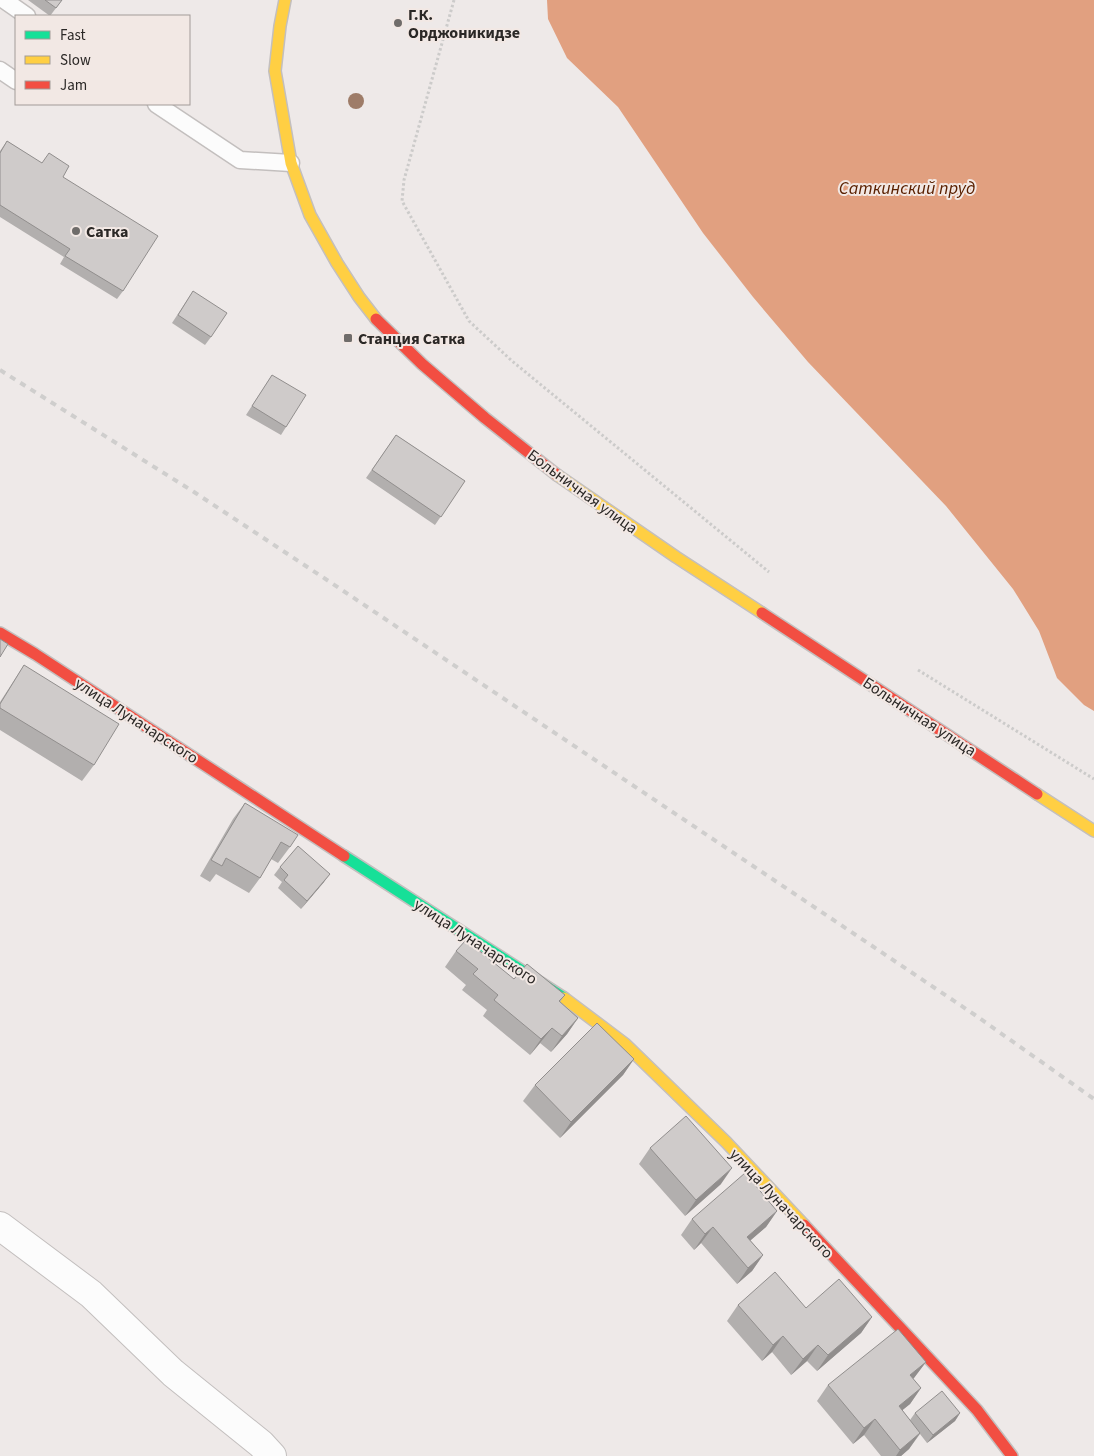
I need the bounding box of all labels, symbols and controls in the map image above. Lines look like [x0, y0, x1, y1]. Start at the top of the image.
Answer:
place label: Г.К. Орджоникидзе [408, 4, 520, 44]
legend [15, 15, 190, 105]
marker: Г.К. Орджоникидзе [392, 17, 404, 29]
text: Fast [60, 25, 86, 46]
text: Slow [60, 50, 91, 71]
text: Jam [60, 75, 87, 96]
water label: Саткинский пруд [839, 176, 975, 201]
place label: Сатка [86, 221, 128, 243]
marker: Сатка [70, 225, 82, 237]
place label: Станция Сатка [358, 328, 465, 350]
marker: Станция Сатка [342, 332, 354, 344]
street label: Больничная улица [523, 444, 642, 539]
street label: Больничная улица [859, 672, 980, 762]
street label: улица Луначарского [70, 673, 202, 769]
street label: улица Луначарского [409, 894, 541, 990]
street label: улица Луначарского [724, 1144, 838, 1263]

